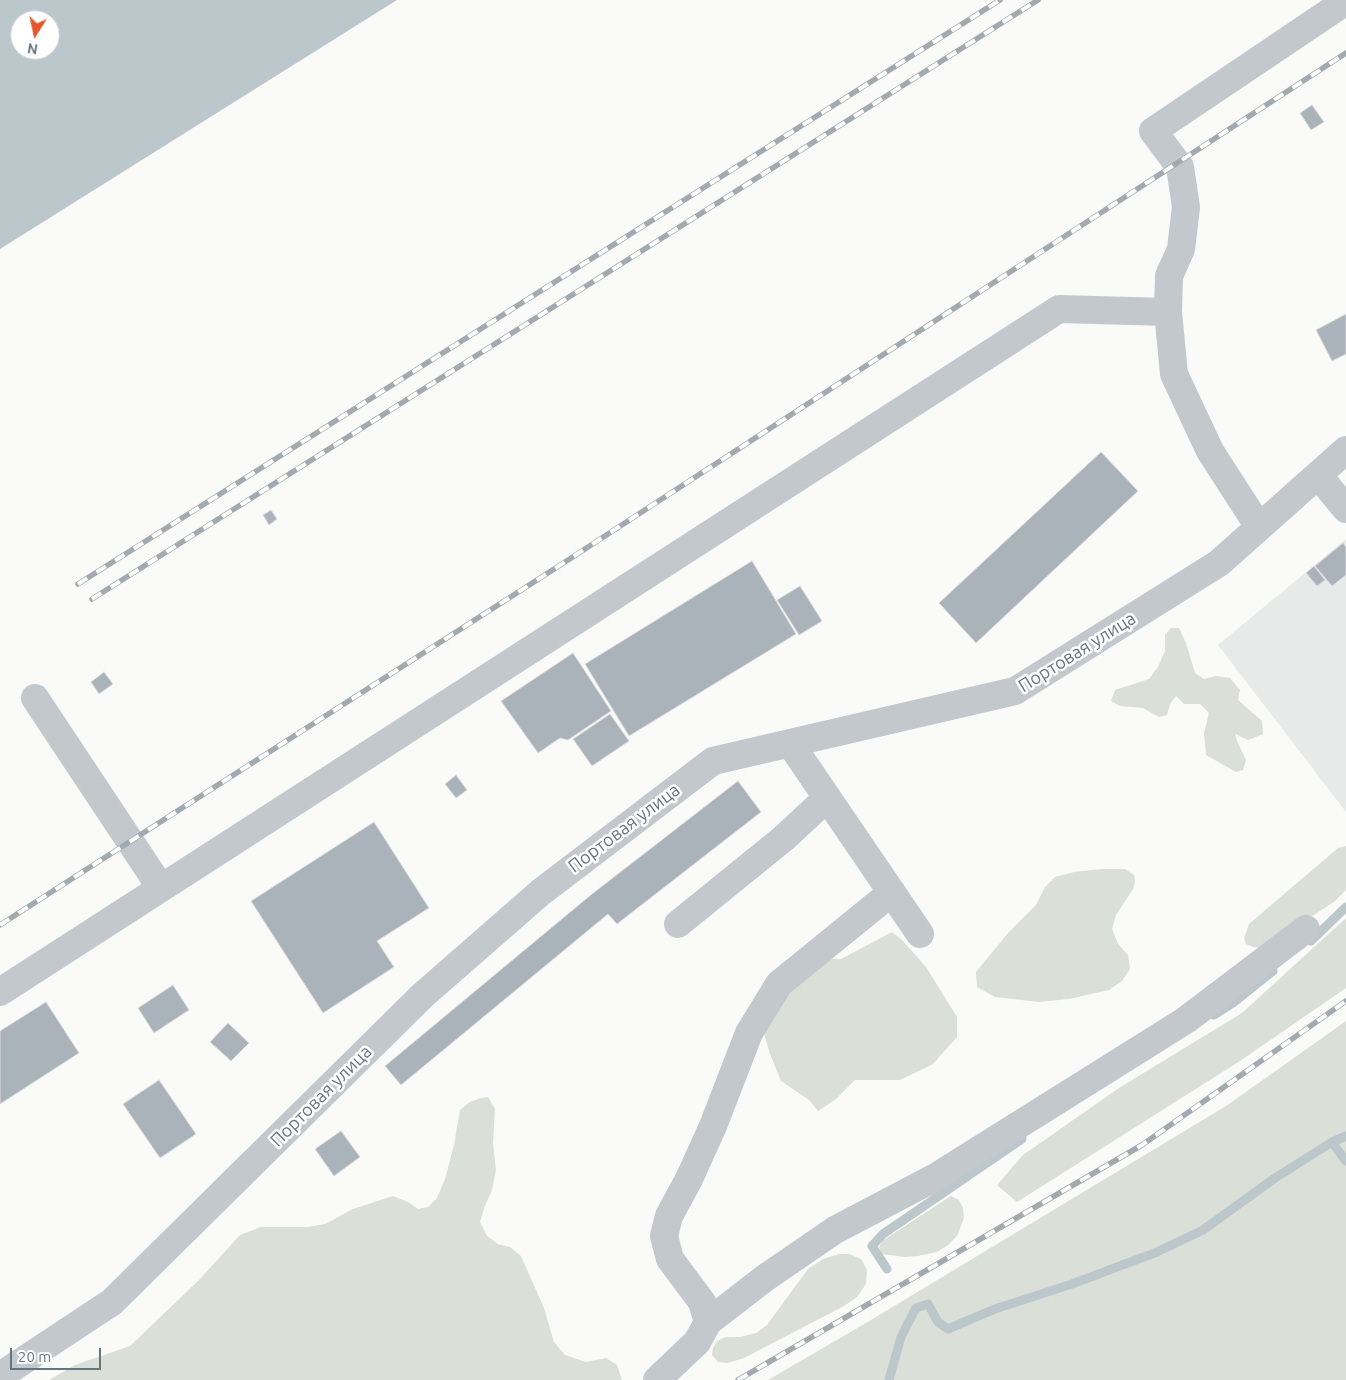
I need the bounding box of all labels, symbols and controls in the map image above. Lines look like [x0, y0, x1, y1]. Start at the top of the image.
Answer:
north arrow [10, 10, 60, 60]
text: N [26, 40, 39, 58]
street label: Портовая улица [1014, 607, 1140, 697]
street label: Портовая улица [564, 779, 684, 877]
street label: Портовая улица [266, 1041, 376, 1151]
scale bar [12, 1338, 104, 1370]
text: 20 m [18, 1348, 51, 1365]

